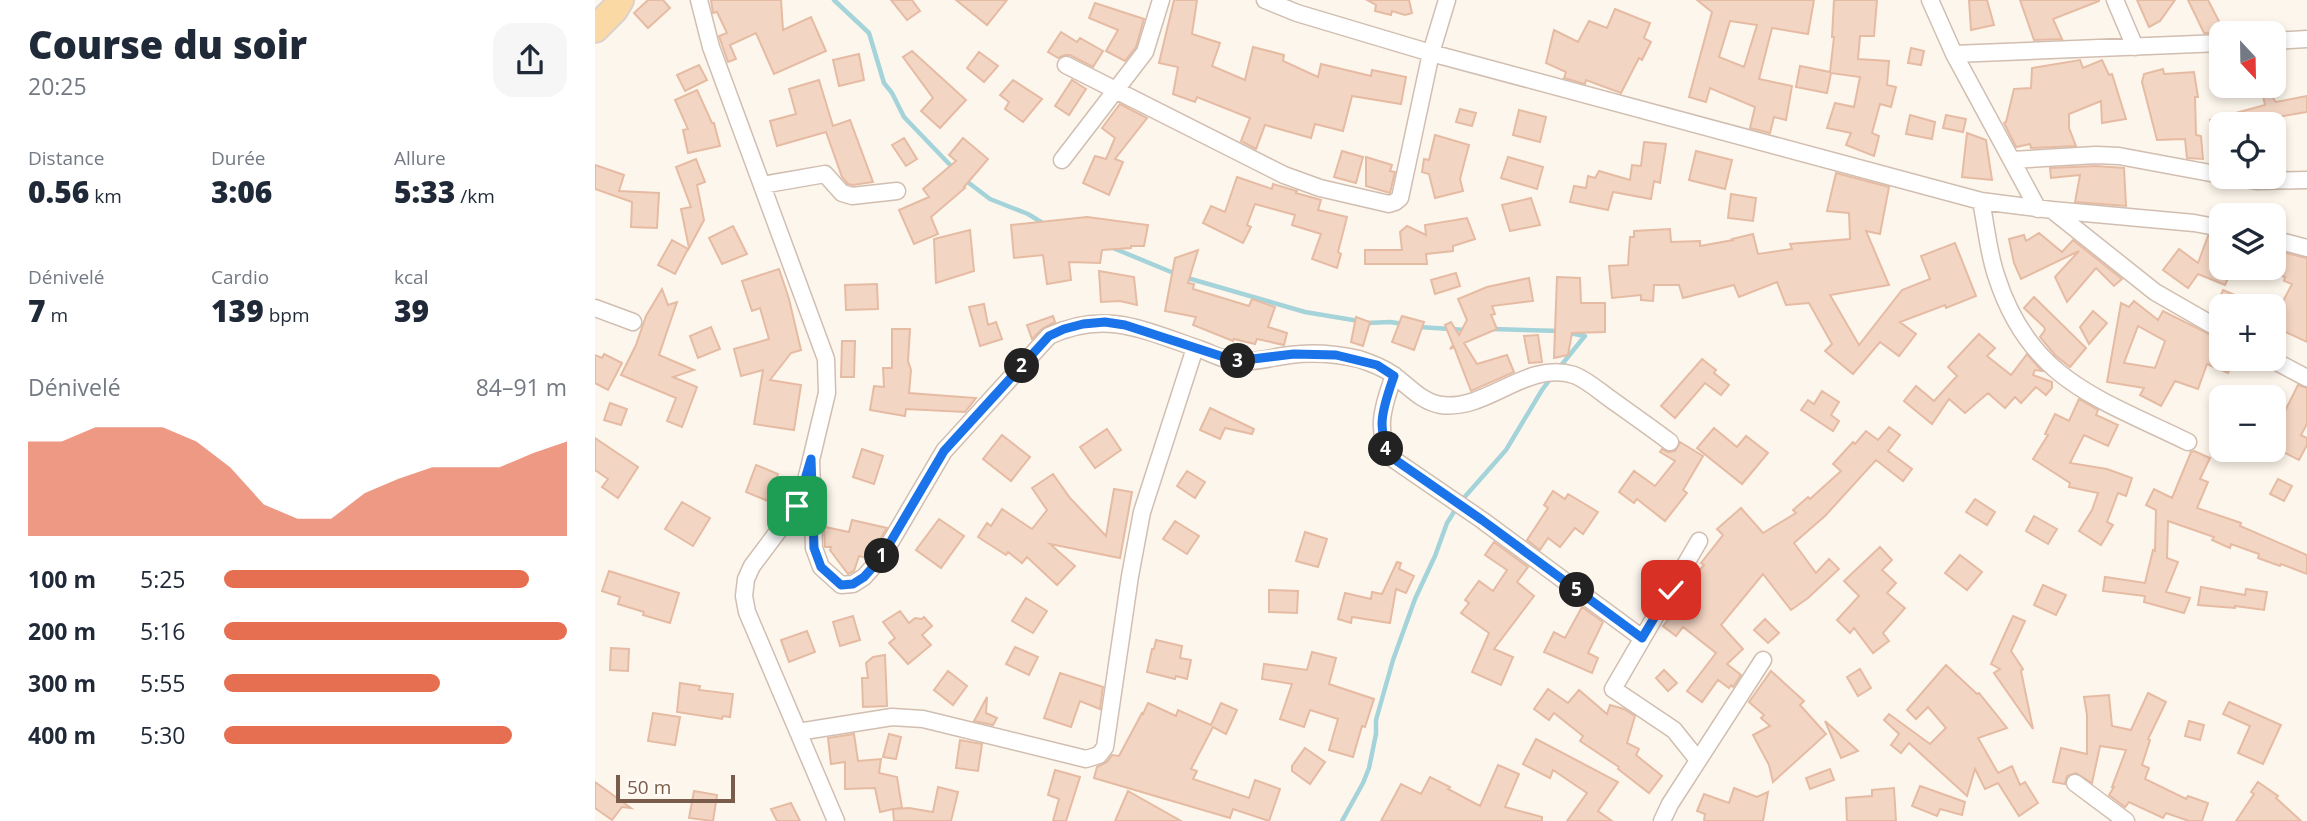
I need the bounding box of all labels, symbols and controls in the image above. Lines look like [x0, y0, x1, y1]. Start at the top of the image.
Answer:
text: Course du soir [28, 18, 307, 70]
north arrow [2209, 21, 2285, 98]
map controls [2209, 21, 2286, 462]
button: share [493, 23, 567, 97]
text: 20:25 [28, 70, 87, 102]
button: locate [2209, 112, 2286, 189]
text: Distance [28, 145, 104, 171]
text: Durée [211, 145, 266, 171]
text: Allure [394, 145, 446, 171]
text: 0.56 [28, 171, 89, 212]
text: 3:06 [211, 171, 272, 212]
text: 5:33 [394, 171, 455, 212]
text: km [89, 183, 122, 209]
text: /km [455, 183, 495, 209]
button: layers [2209, 203, 2286, 280]
text: Dénivelé [28, 264, 105, 290]
text: Cardio [211, 264, 269, 290]
text: kcal [394, 264, 428, 290]
text: 7 [28, 290, 46, 331]
text: 139 [211, 290, 264, 331]
text: 39 [394, 290, 429, 331]
button: + [2209, 294, 2286, 371]
text: m [46, 302, 68, 328]
text: bpm [264, 302, 310, 328]
pin: 3 [1221, 344, 1255, 378]
text: 3 [1232, 347, 1243, 373]
pin: 2 [1005, 348, 1039, 384]
text: 2 [1016, 352, 1027, 378]
text: Dénivelé [28, 371, 121, 403]
text: 84–91 m [476, 371, 567, 403]
button: − [2209, 385, 2286, 462]
pin: 4 [1369, 432, 1403, 466]
text: 4 [1380, 435, 1391, 461]
pin [767, 476, 827, 536]
icon: arrive [778, 487, 816, 525]
pin: 1 [865, 538, 899, 574]
text: 1 [876, 542, 887, 568]
pin [1641, 560, 1701, 620]
text: 100 m [28, 563, 96, 595]
text: 5:25 [140, 563, 186, 595]
icon: check [1652, 571, 1690, 609]
pin: 5 [1559, 572, 1595, 608]
text: 5 [1571, 576, 1582, 602]
text: 200 m [28, 615, 96, 647]
text: 5:16 [140, 615, 186, 647]
text: 300 m [28, 667, 96, 699]
text: 5:55 [140, 667, 186, 699]
text: 400 m [28, 719, 96, 751]
text: 5:30 [140, 719, 186, 751]
scale bar [616, 772, 735, 804]
text: 50 m [627, 774, 671, 800]

